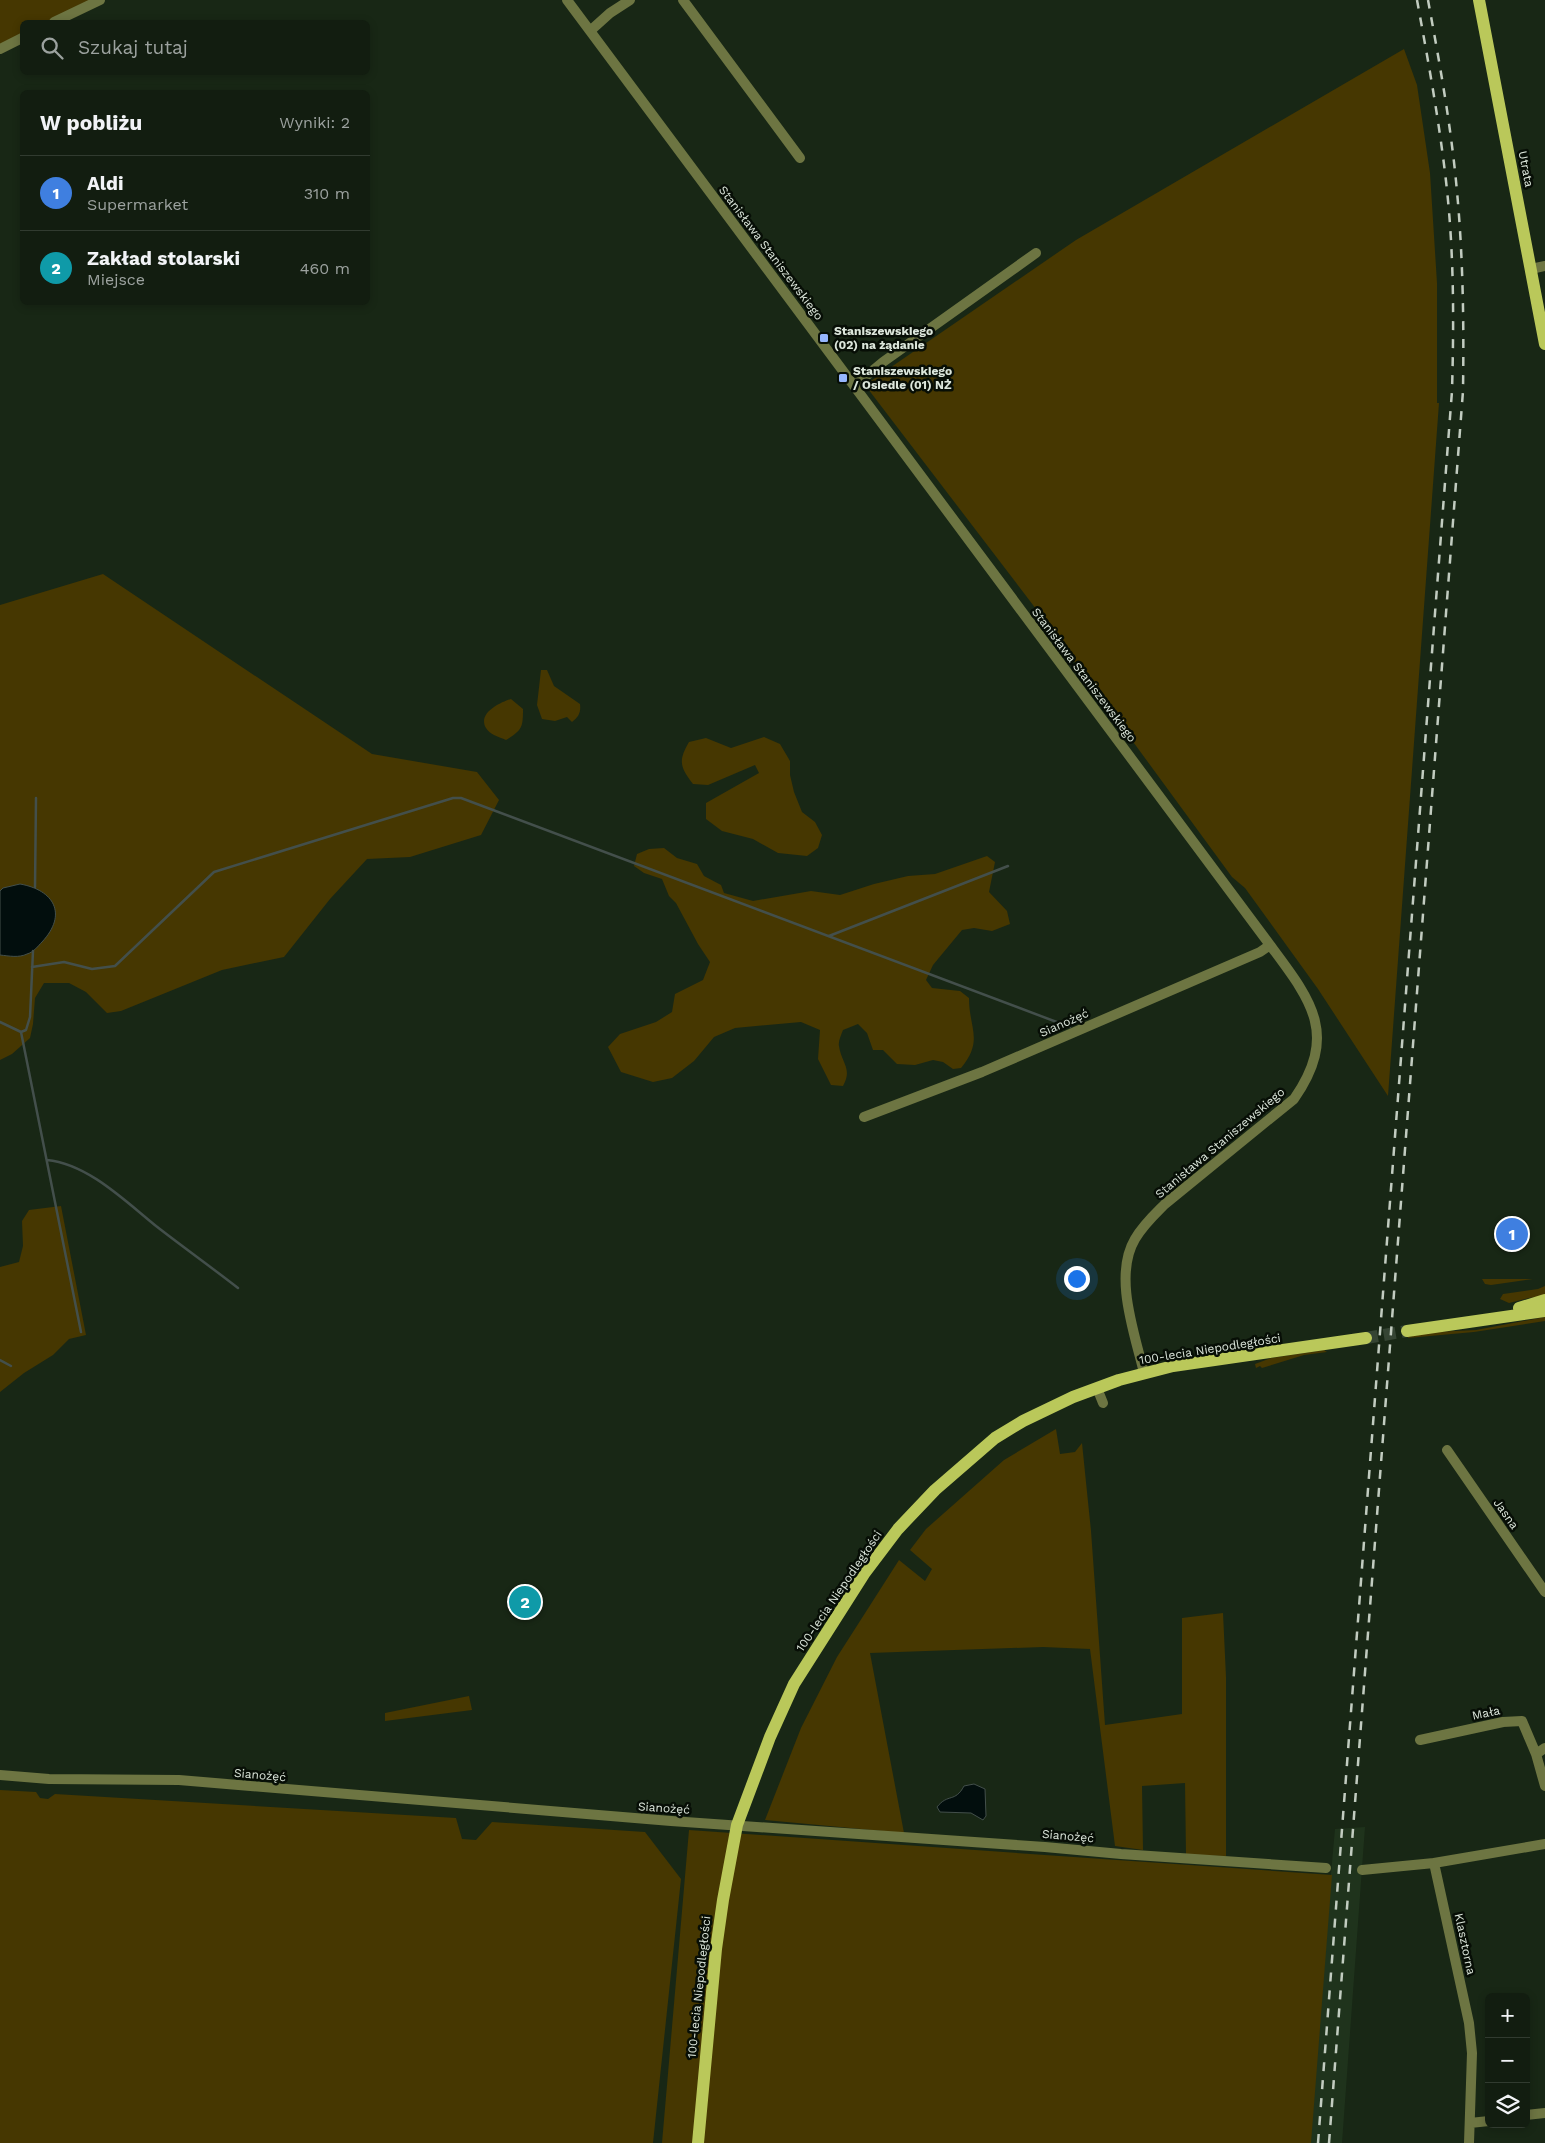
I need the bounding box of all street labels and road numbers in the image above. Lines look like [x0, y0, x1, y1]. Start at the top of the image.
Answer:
street label: Utrata [1516, 150, 1536, 189]
street label: Stanisława Staniszewskiego [716, 183, 826, 323]
street label: Stanisława Staniszewskiego [1029, 605, 1139, 745]
street label: Sianożęć [1037, 1006, 1091, 1040]
street label: Stanisława Staniszewskiego [1153, 1085, 1287, 1201]
street label: 100-lecia Niepodległości [1138, 1331, 1282, 1367]
street label: Jasna [1491, 1496, 1522, 1532]
street label: 100-lecia Niepodległości [793, 1528, 885, 1654]
street label: Mała [1471, 1703, 1501, 1723]
street label: Sianożęć [233, 1766, 287, 1784]
street label: Sianożęć [638, 1799, 691, 1817]
street label: Sianożęć [1041, 1827, 1095, 1845]
street label: Klasztorna [1452, 1912, 1478, 1976]
street label: 100-lecia Niepodległości [685, 1915, 713, 2059]

